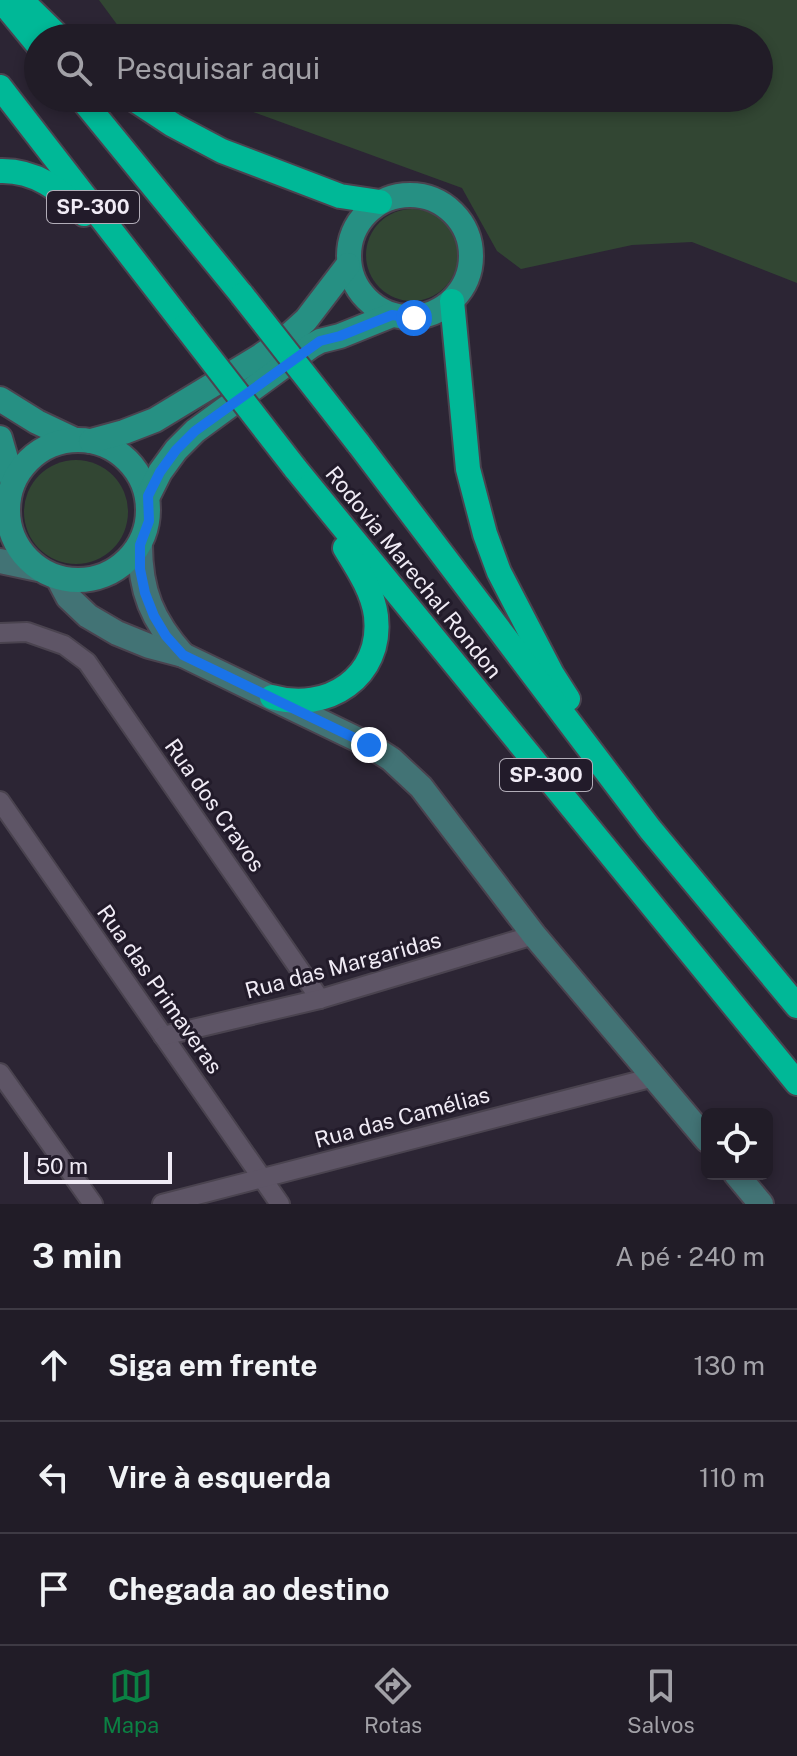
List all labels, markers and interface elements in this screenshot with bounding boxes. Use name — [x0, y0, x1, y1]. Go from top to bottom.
search box — [24, 24, 773, 112]
icon: search — [52, 46, 96, 90]
text: Pesquisar aqui — [116, 50, 320, 86]
road number: SP-300 — [47, 191, 139, 223]
route start — [396, 300, 432, 336]
street label: Rodovia Marechal Rondon — [320, 461, 508, 683]
route end — [351, 727, 387, 763]
street label: Rua dos Cravos — [160, 734, 270, 876]
road number: SP-300 — [500, 759, 592, 791]
street label: Rua das Primaveras — [92, 900, 228, 1078]
street label: Rua das Margaridas — [242, 926, 444, 1004]
street label: Rua das Camélias — [312, 1081, 492, 1153]
map controls — [701, 1108, 773, 1180]
button: locate — [701, 1108, 773, 1180]
scale bar — [24, 1148, 172, 1184]
text: 50 m — [36, 1153, 88, 1179]
text: 3 min — [32, 1236, 122, 1276]
text: A pé · 240 m — [615, 1241, 765, 1272]
icon: ahead — [32, 1343, 76, 1387]
text: Siga em frente — [108, 1347, 318, 1383]
text: 130 m — [693, 1350, 765, 1381]
icon: left — [32, 1455, 76, 1499]
text: Vire à esquerda — [108, 1459, 331, 1495]
text: 110 m — [699, 1462, 765, 1493]
icon: arrive — [32, 1567, 76, 1611]
text: Chegada ao destino — [108, 1571, 389, 1607]
tab: Mapa — [102, 1664, 159, 1738]
tab: Rotas — [364, 1664, 422, 1738]
tab: Salvos — [627, 1664, 695, 1738]

